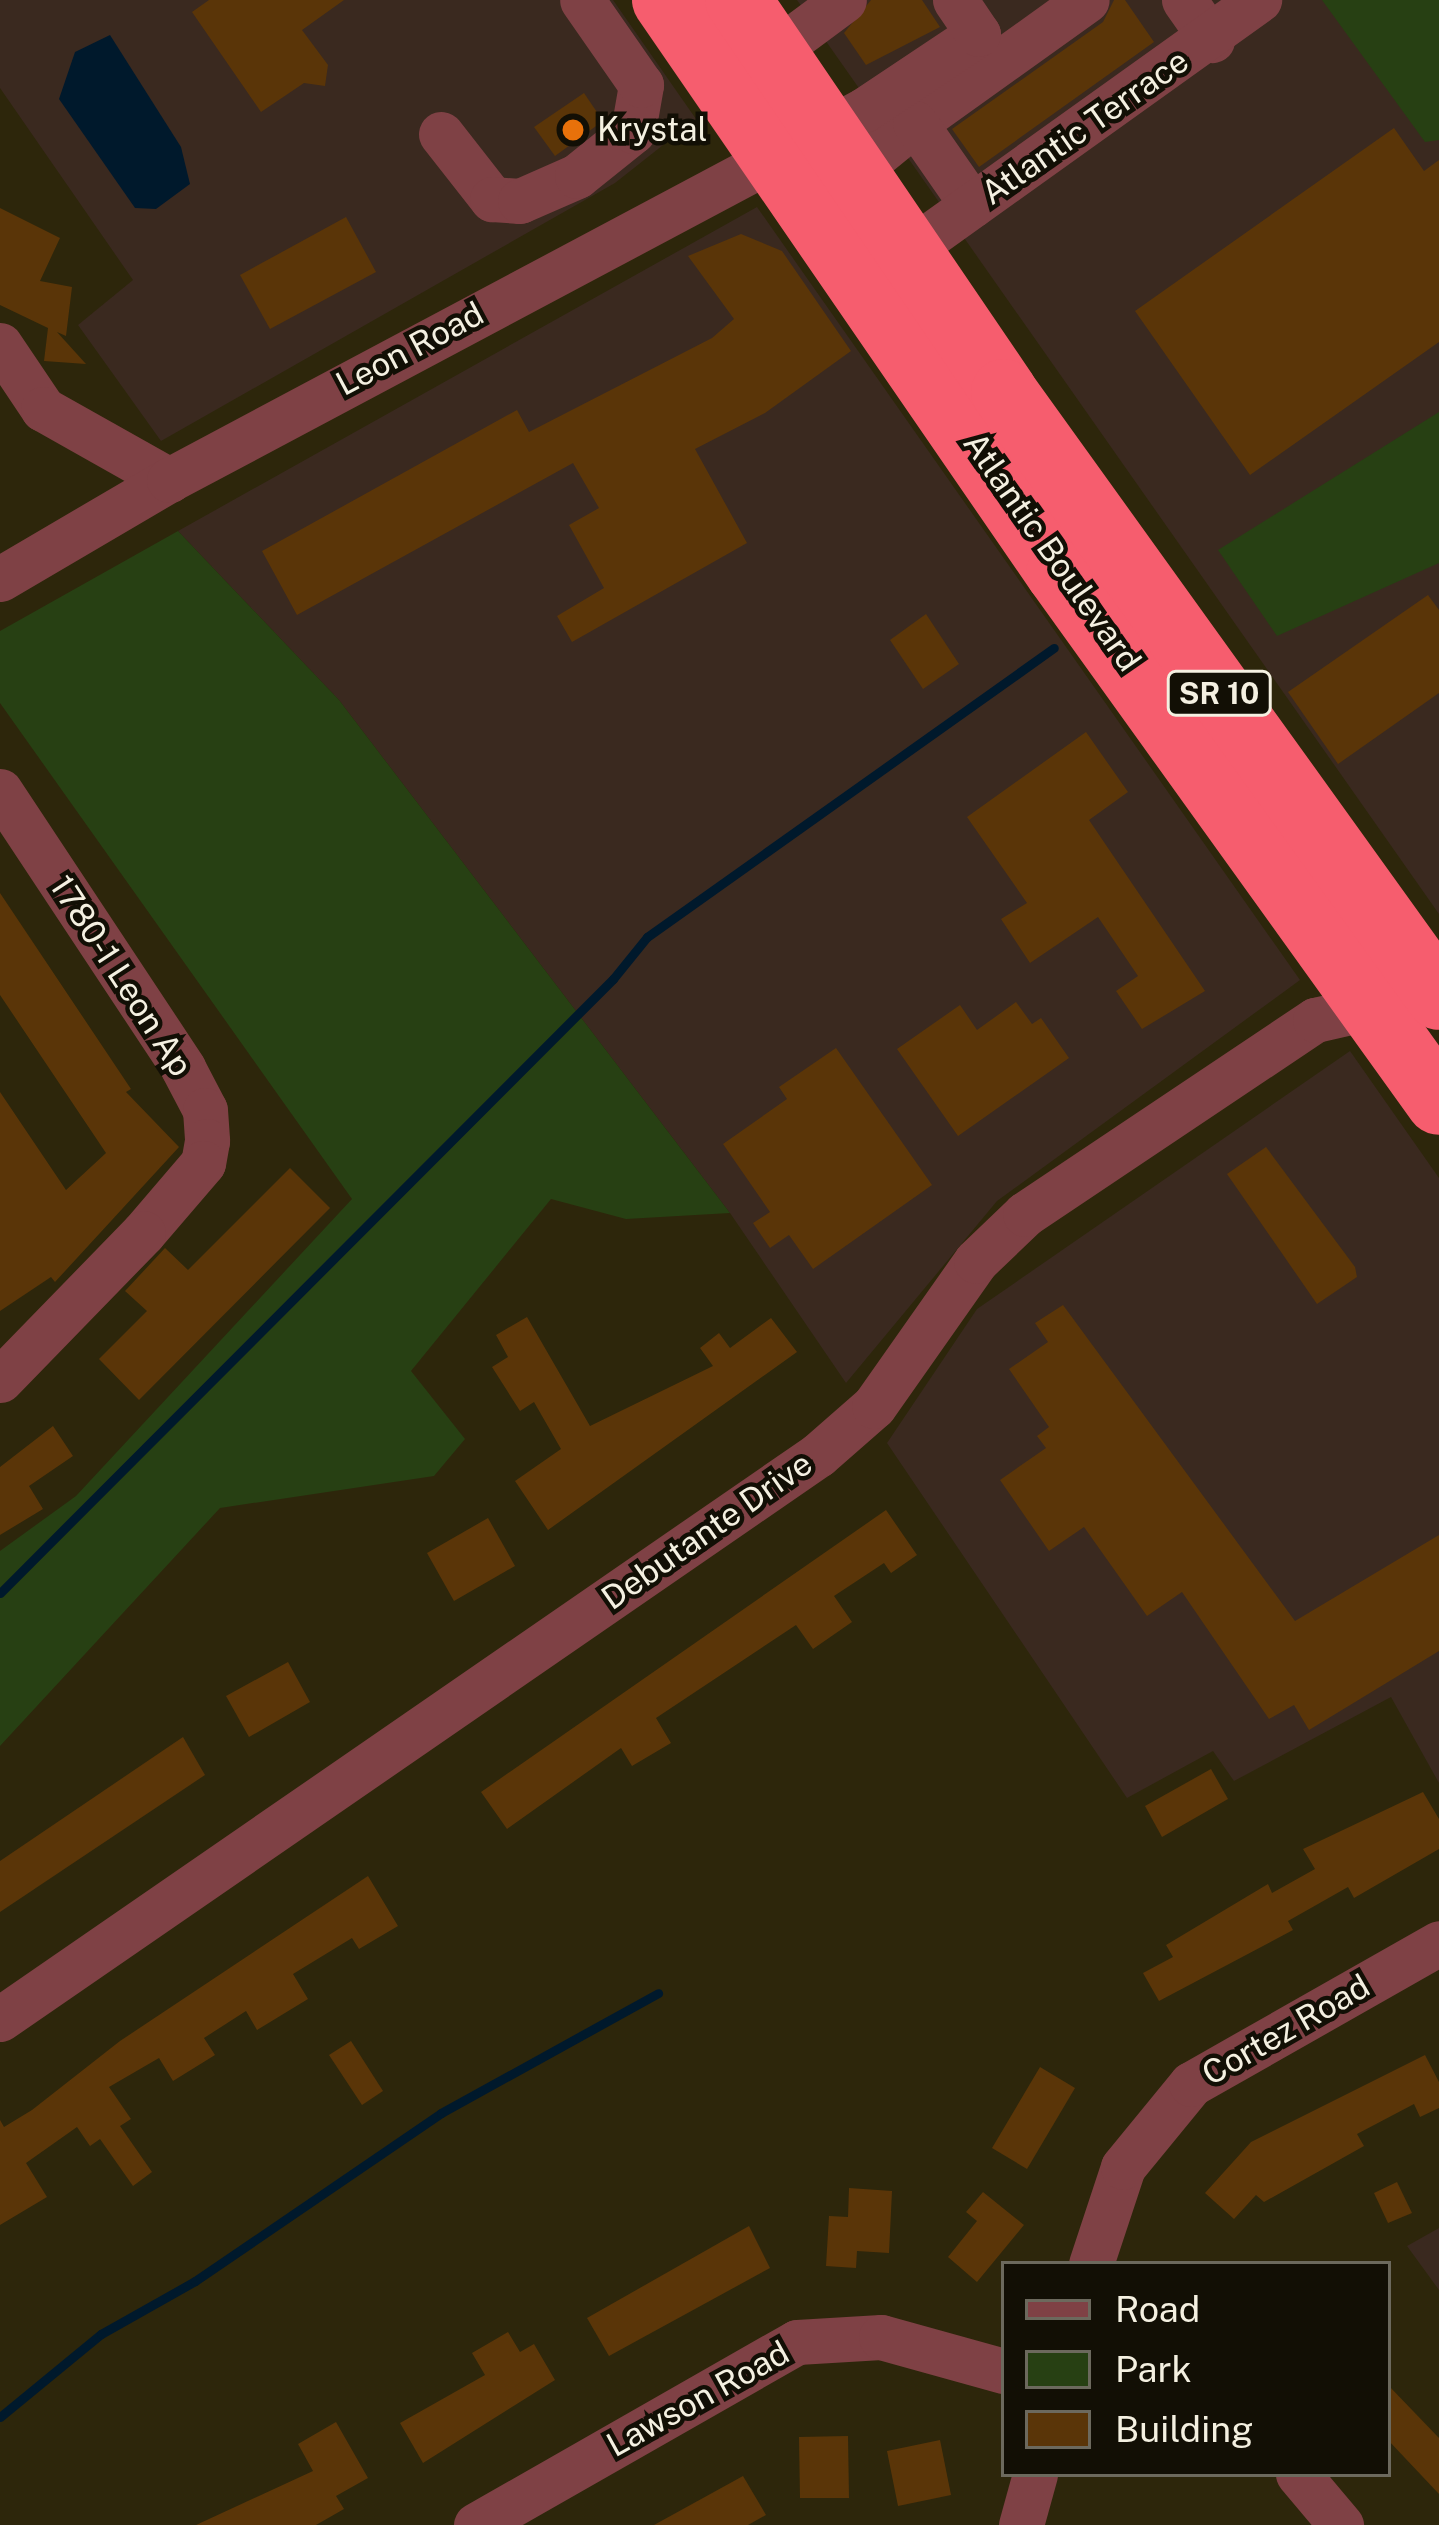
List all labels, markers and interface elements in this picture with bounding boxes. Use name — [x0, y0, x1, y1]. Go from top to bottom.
street label: Atlantic Terrace — [974, 41, 1196, 213]
place label: Krystal — [597, 110, 707, 150]
marker: Krystal — [560, 117, 586, 143]
street label: Leon Road — [330, 294, 490, 404]
street label: Atlantic Boulevard — [955, 425, 1149, 679]
road number: SR 10 — [1165, 669, 1273, 717]
street label: 1780-1 Leon Ap — [41, 868, 201, 1084]
street label: Debutante Drive — [594, 1444, 820, 1618]
street label: Cortez Road — [1195, 1966, 1377, 2094]
legend — [1001, 2261, 1391, 2477]
text: Road — [1115, 2288, 1200, 2330]
street label: Lawson Road — [600, 2333, 796, 2465]
text: Park — [1115, 2348, 1192, 2390]
text: Building — [1115, 2408, 1253, 2450]

